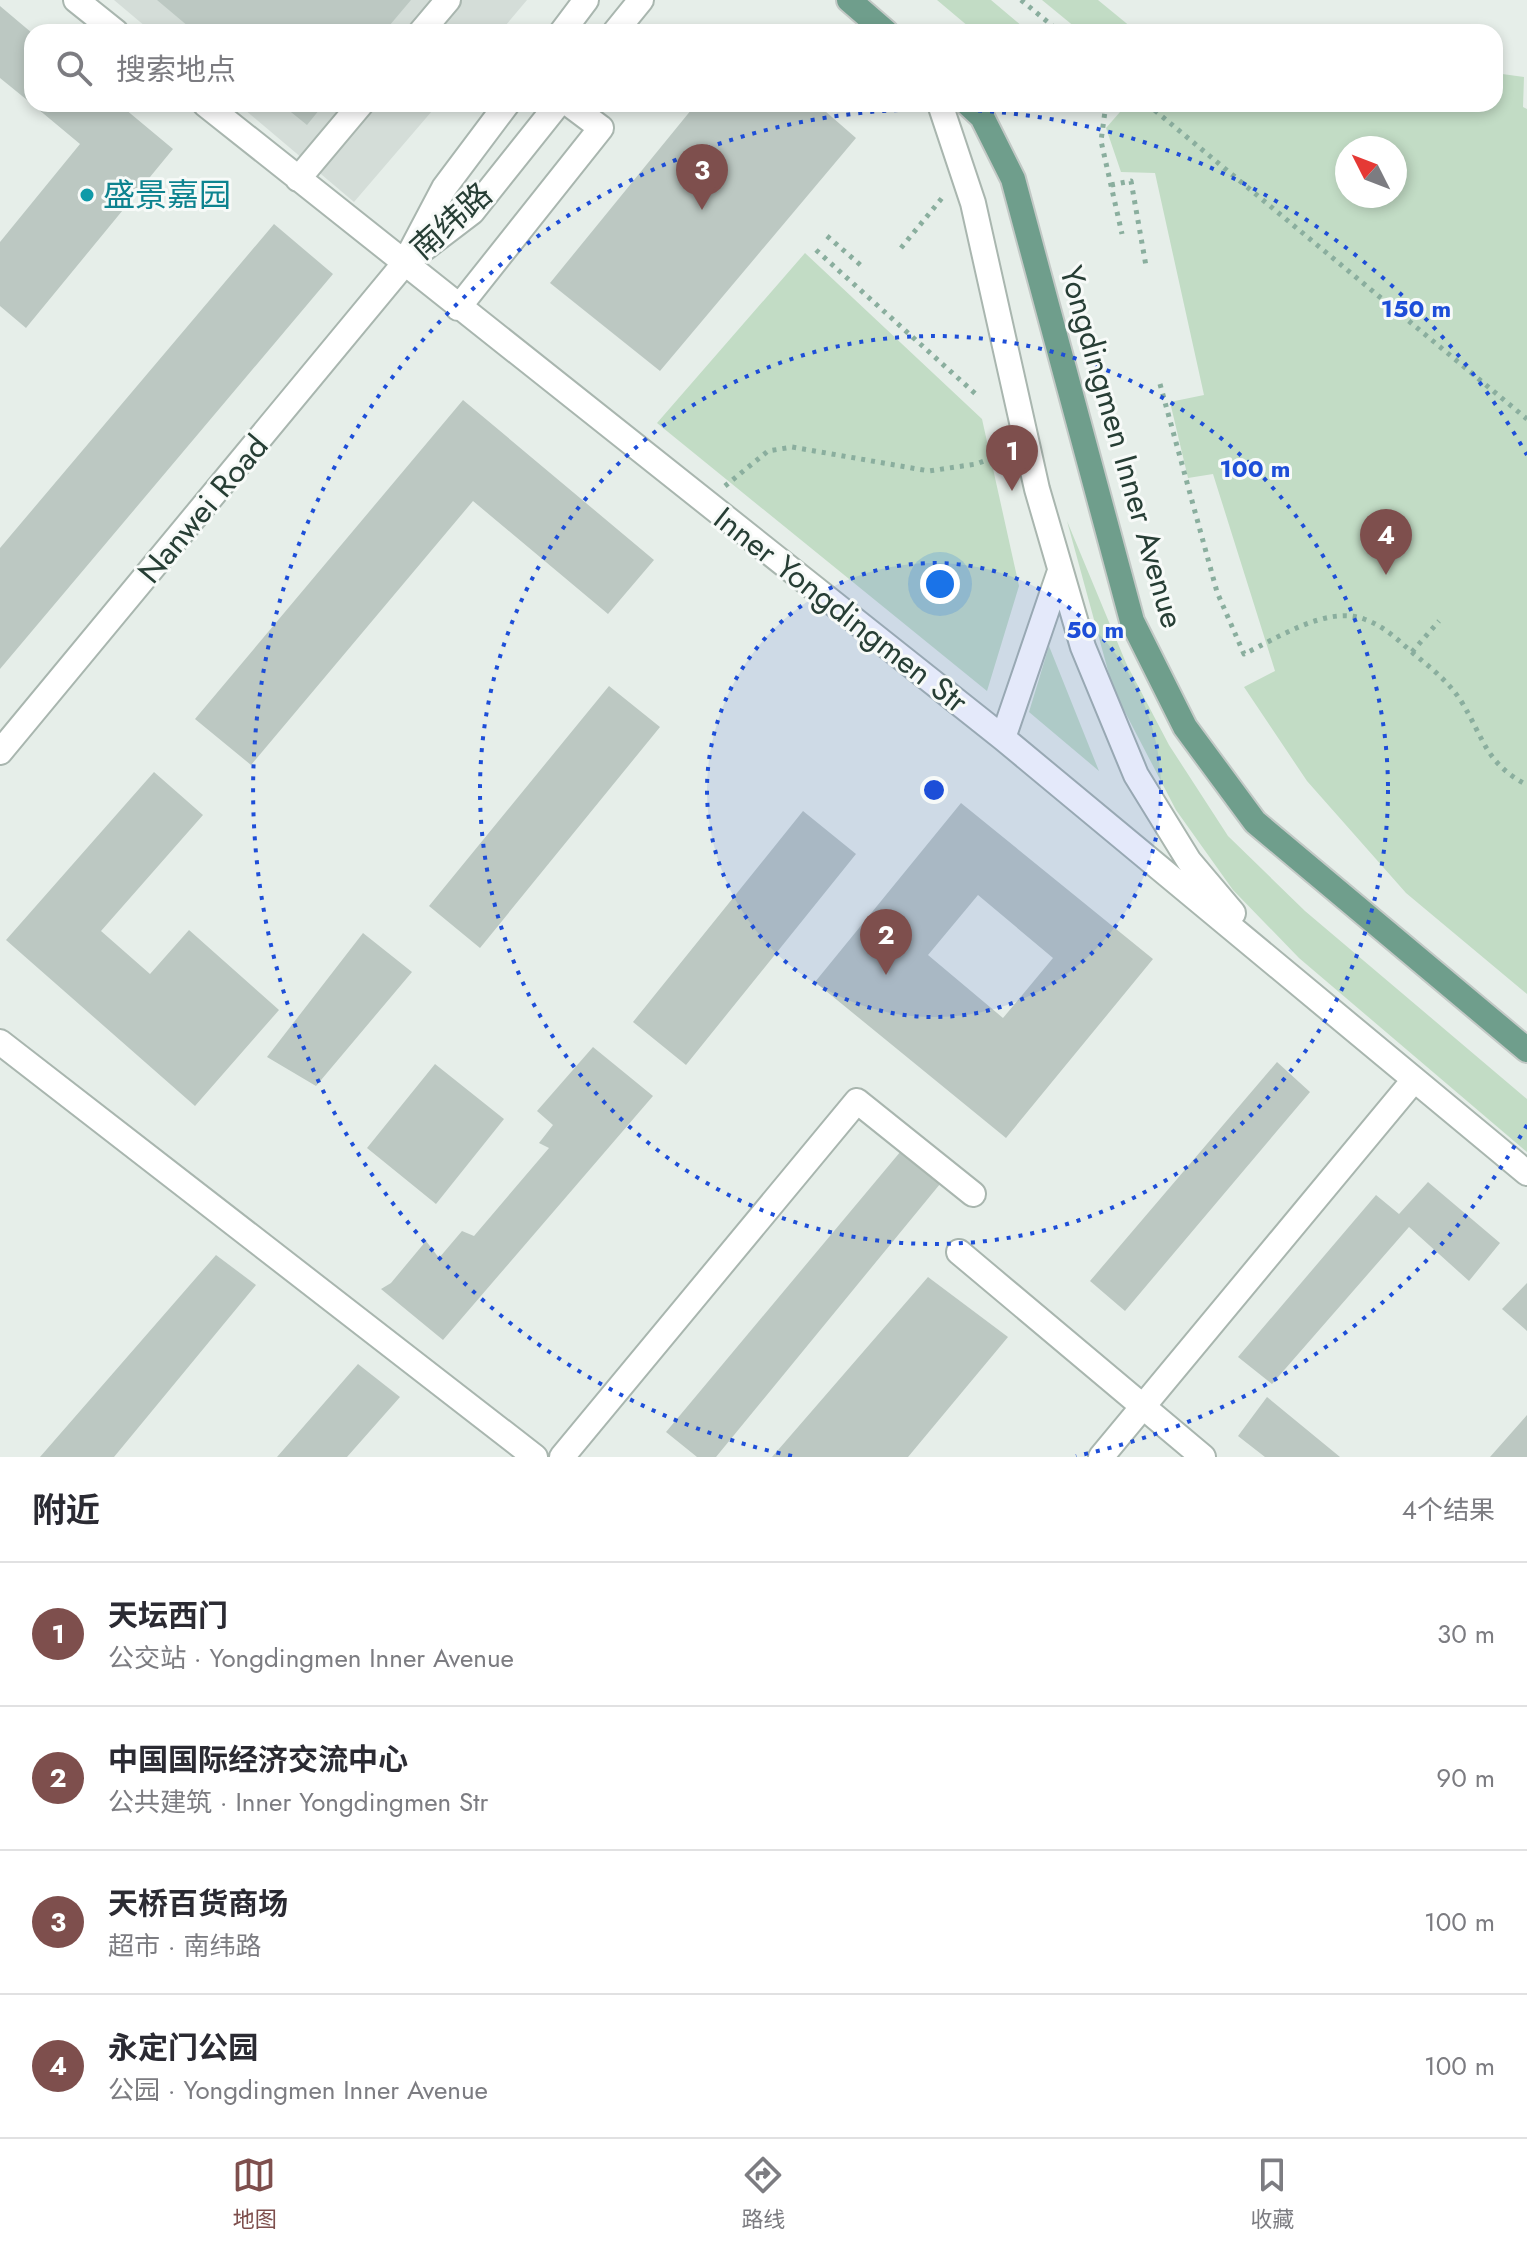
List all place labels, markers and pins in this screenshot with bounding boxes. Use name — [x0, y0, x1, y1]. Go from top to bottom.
pin: 3 — [676, 144, 728, 210]
place label: 盛景嘉园 — [103, 172, 231, 218]
marker: 盛景嘉园 — [78, 186, 96, 204]
pin: 1 — [986, 425, 1038, 491]
pin: 4 — [1360, 509, 1412, 575]
centre of rings — [920, 776, 948, 804]
pin: 2 — [860, 909, 912, 975]

